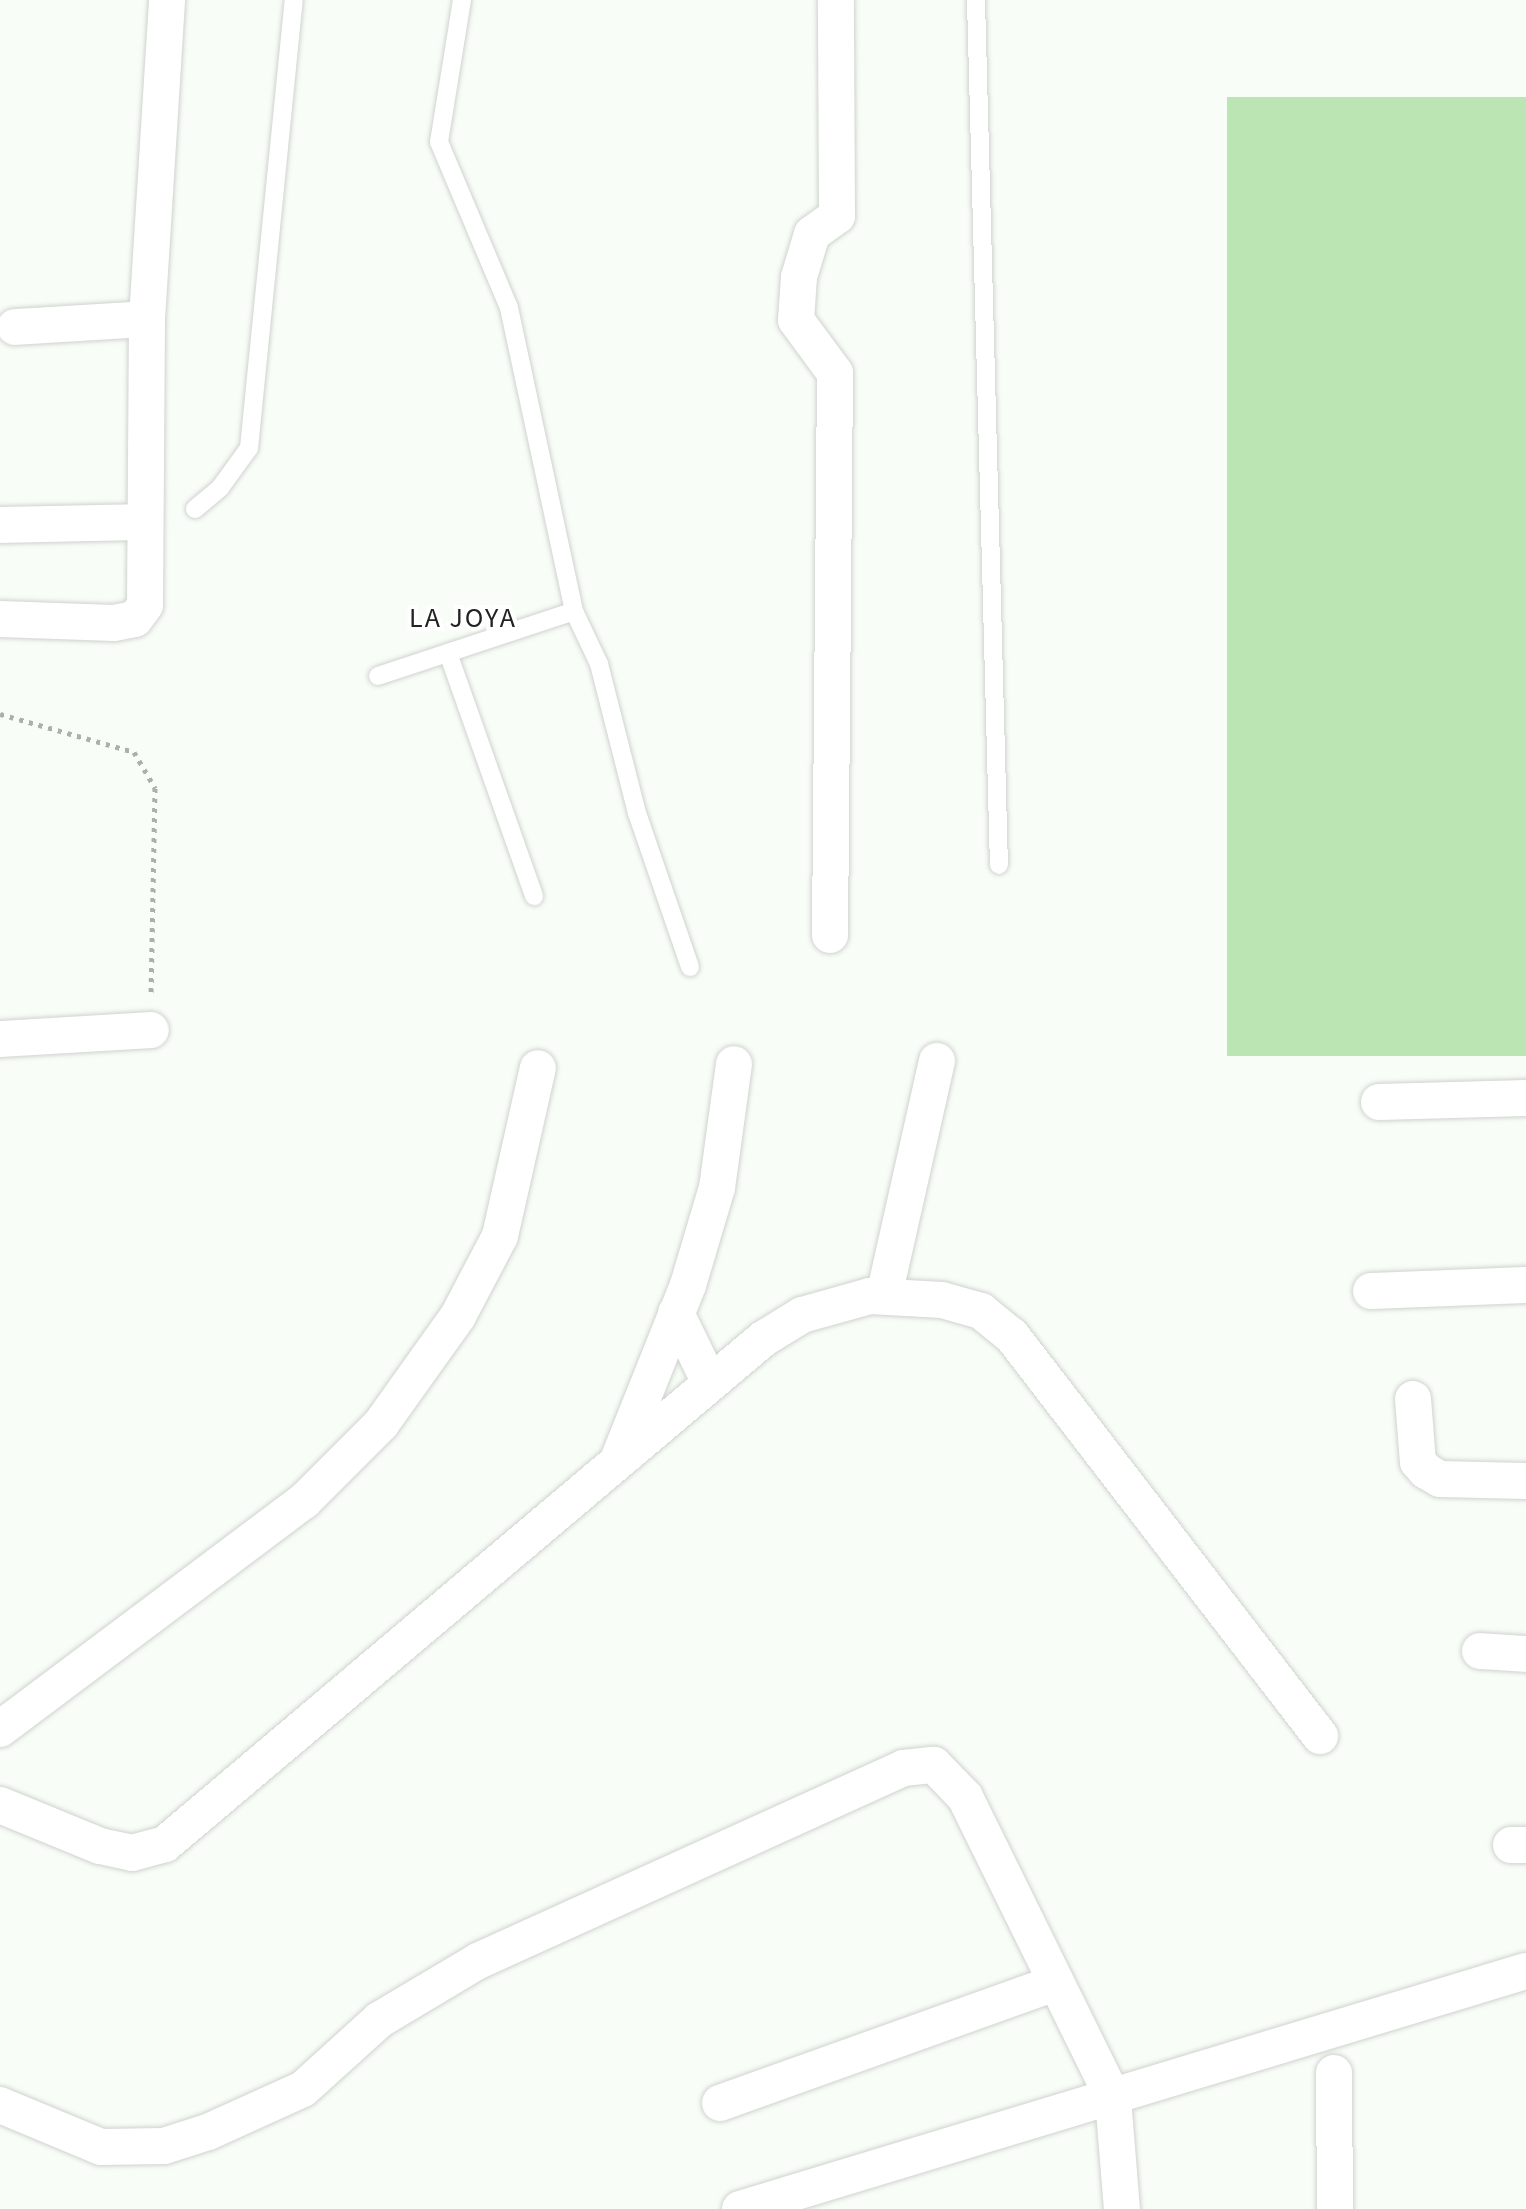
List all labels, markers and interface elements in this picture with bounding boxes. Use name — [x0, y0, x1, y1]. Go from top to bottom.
district label: LA JOYA — [409, 601, 517, 635]

